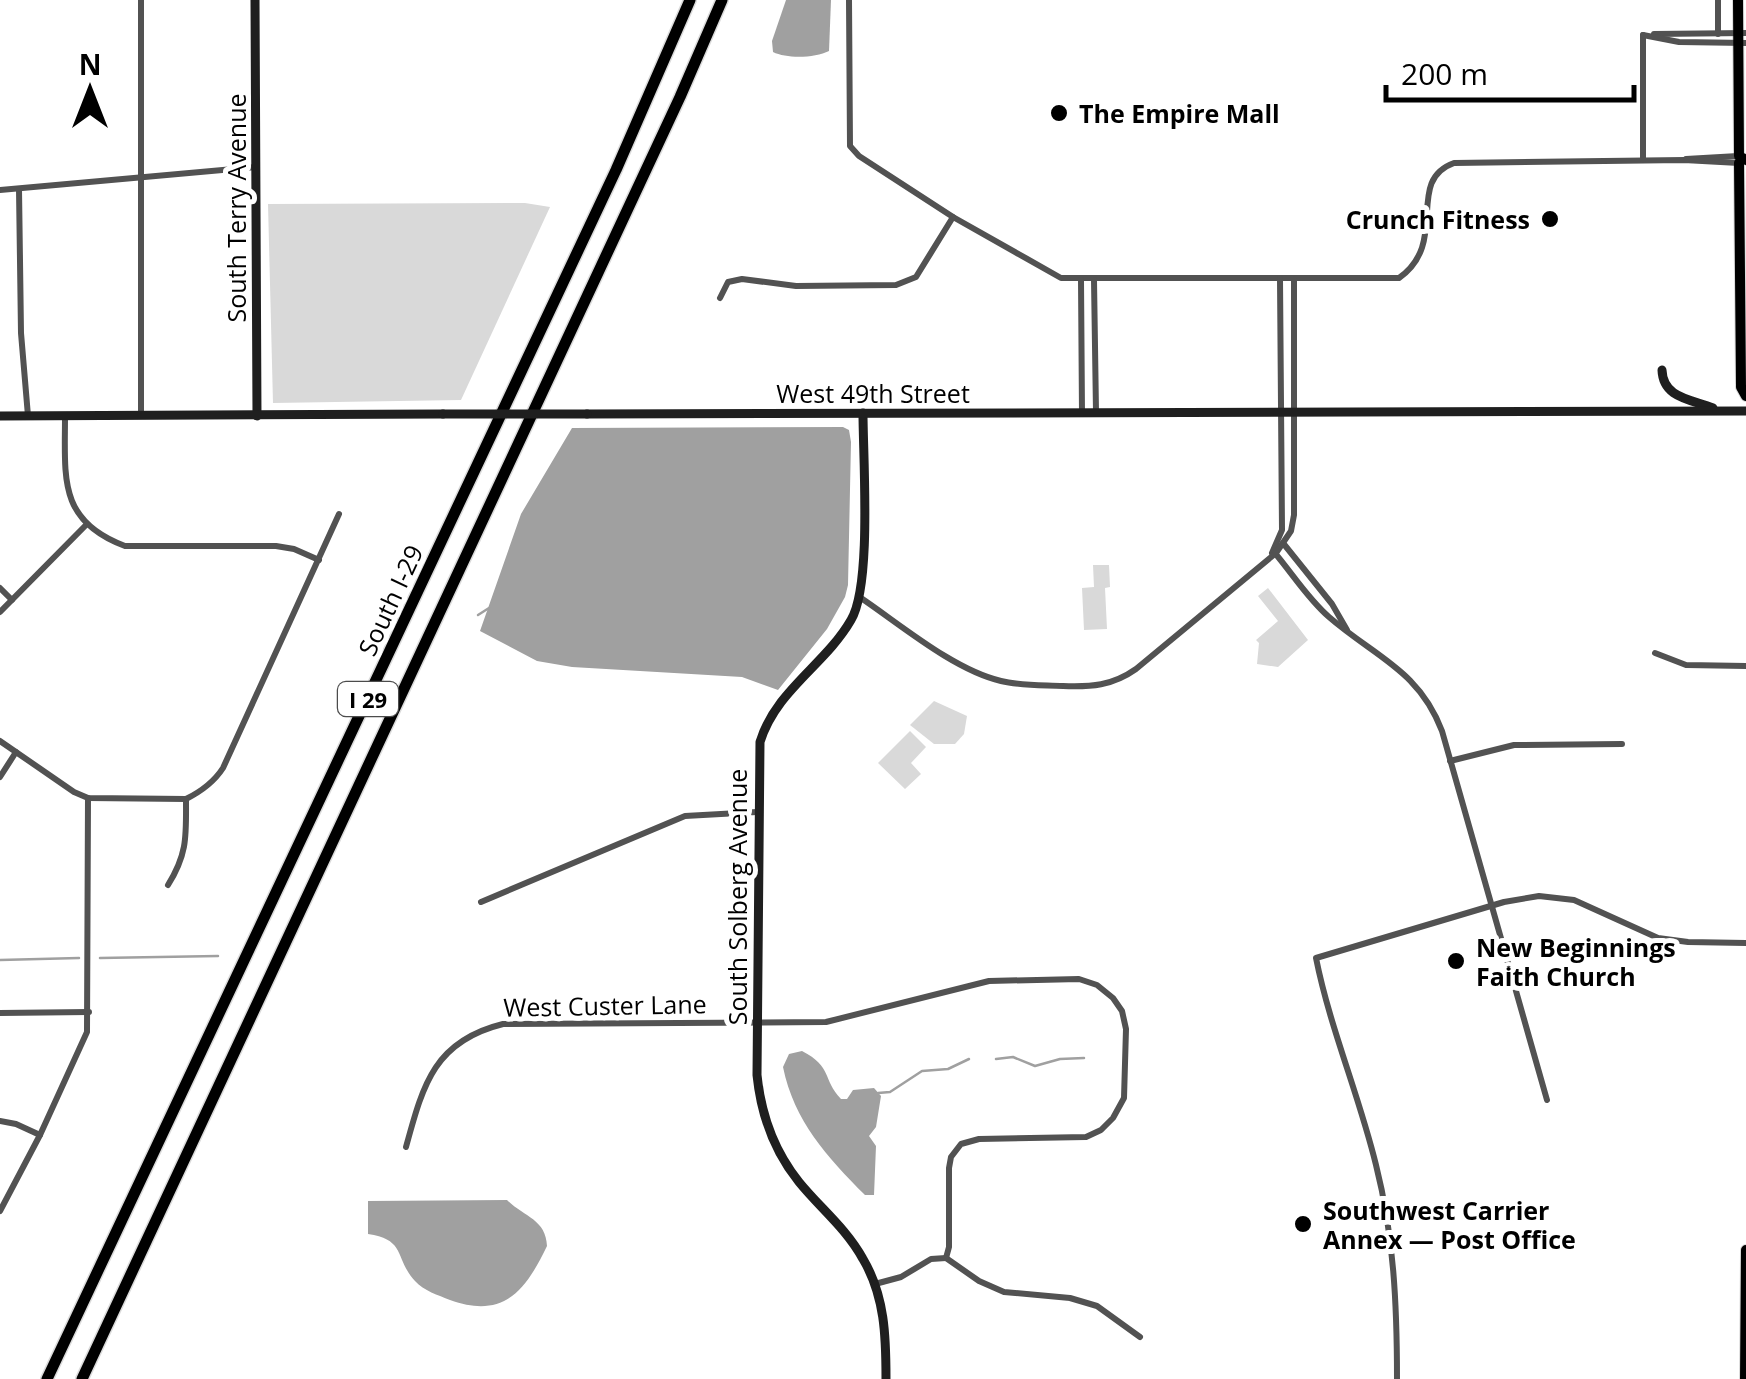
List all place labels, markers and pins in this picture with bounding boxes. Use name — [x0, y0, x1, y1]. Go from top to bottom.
place label: The Empire Mall — [1079, 96, 1280, 130]
marker: The Empire Mall — [1048, 102, 1070, 124]
place label: Crunch Fitness — [1346, 202, 1530, 236]
marker: Crunch Fitness — [1539, 208, 1561, 230]
place label: New Beginnings Faith Church — [1476, 930, 1676, 993]
marker: New Beginnings Faith Church — [1445, 950, 1467, 972]
place label: Southwest Carrier Annex — Post Office — [1323, 1193, 1576, 1256]
marker: Southwest Carrier Annex — Post Office — [1292, 1213, 1314, 1235]

